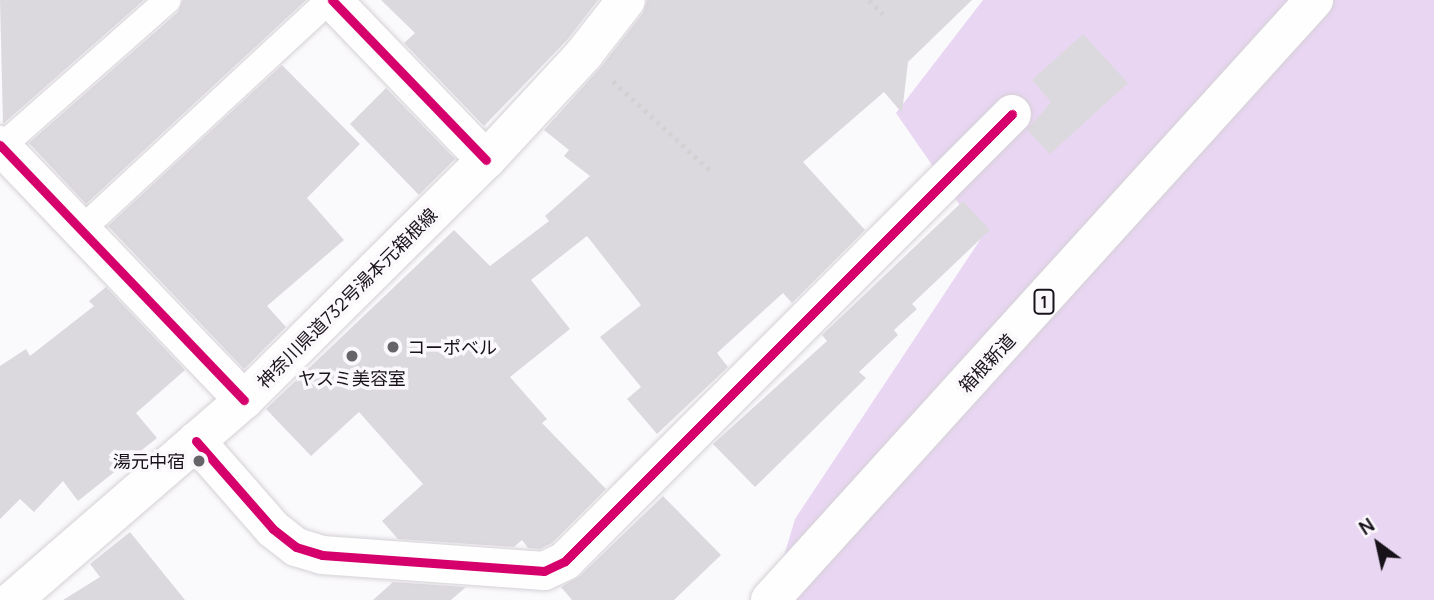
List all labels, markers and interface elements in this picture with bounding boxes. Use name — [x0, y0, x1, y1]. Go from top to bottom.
street label: 神奈川県道732号湯本元箱根線 — [253, 204, 441, 392]
road number: 1 — [1032, 290, 1056, 314]
street label: 箱根新道 — [955, 329, 1019, 397]
place label: コーポベル — [407, 336, 497, 358]
marker: コーポベル — [385, 339, 401, 355]
marker: ヤスミ美容室 — [344, 348, 360, 364]
place label: ヤスミ美容室 — [298, 367, 406, 389]
place label: 湯元中宿 — [113, 450, 185, 472]
marker: 湯元中宿 — [191, 453, 207, 469]
north arrow — [1343, 509, 1413, 579]
text: N — [1354, 512, 1379, 541]

